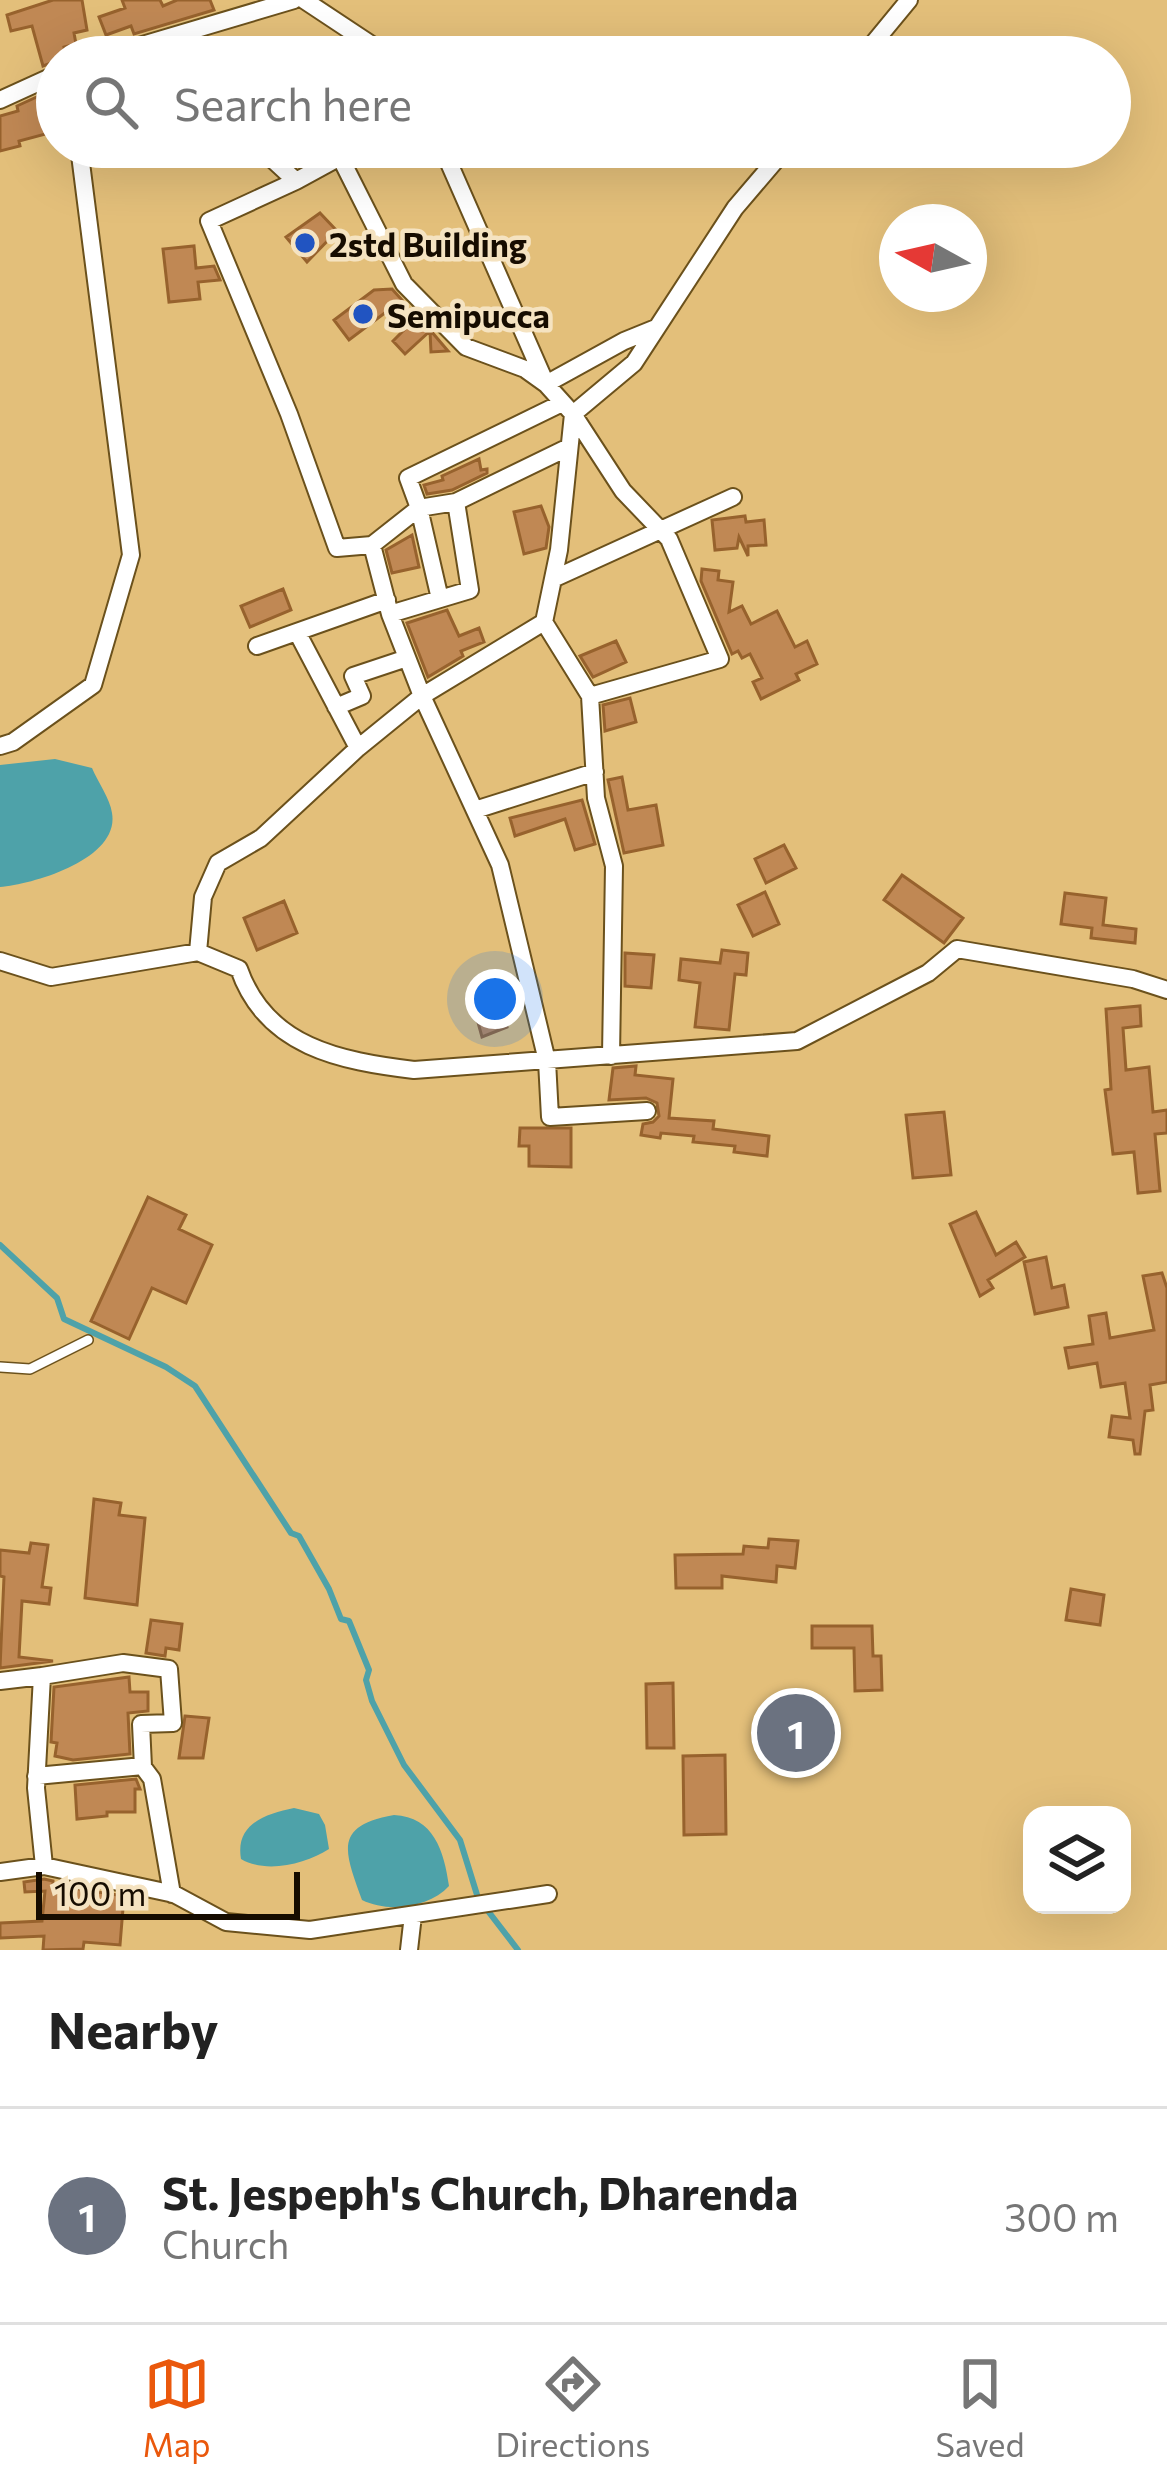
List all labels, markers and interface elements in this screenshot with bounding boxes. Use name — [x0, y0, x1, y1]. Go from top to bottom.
search box — [36, 36, 1131, 168]
icon: search — [78, 69, 144, 135]
text: Search here — [174, 75, 412, 130]
north arrow — [879, 204, 987, 312]
place label: 2std Building — [329, 223, 527, 264]
marker: 2std Building — [292, 230, 318, 256]
place label: Semipucca — [387, 294, 550, 335]
marker: Semipucca — [350, 301, 376, 327]
your location — [465, 969, 525, 1029]
pin: 1 — [757, 1688, 835, 1778]
map controls — [1023, 1806, 1131, 1914]
button: layers — [1023, 1806, 1131, 1914]
scale bar — [36, 1866, 300, 1919]
text: 100 m — [54, 1872, 146, 1913]
text: Nearby — [48, 1997, 218, 2060]
text: St. Jespeph's Church, Dharenda — [162, 2164, 798, 2219]
text: 1 — [78, 2192, 96, 2240]
text: 300 m — [1004, 2192, 1119, 2240]
text: Church — [162, 2219, 289, 2267]
tab: Map — [143, 2351, 211, 2464]
tab: Directions — [496, 2351, 650, 2464]
tab: Saved — [935, 2351, 1024, 2464]

